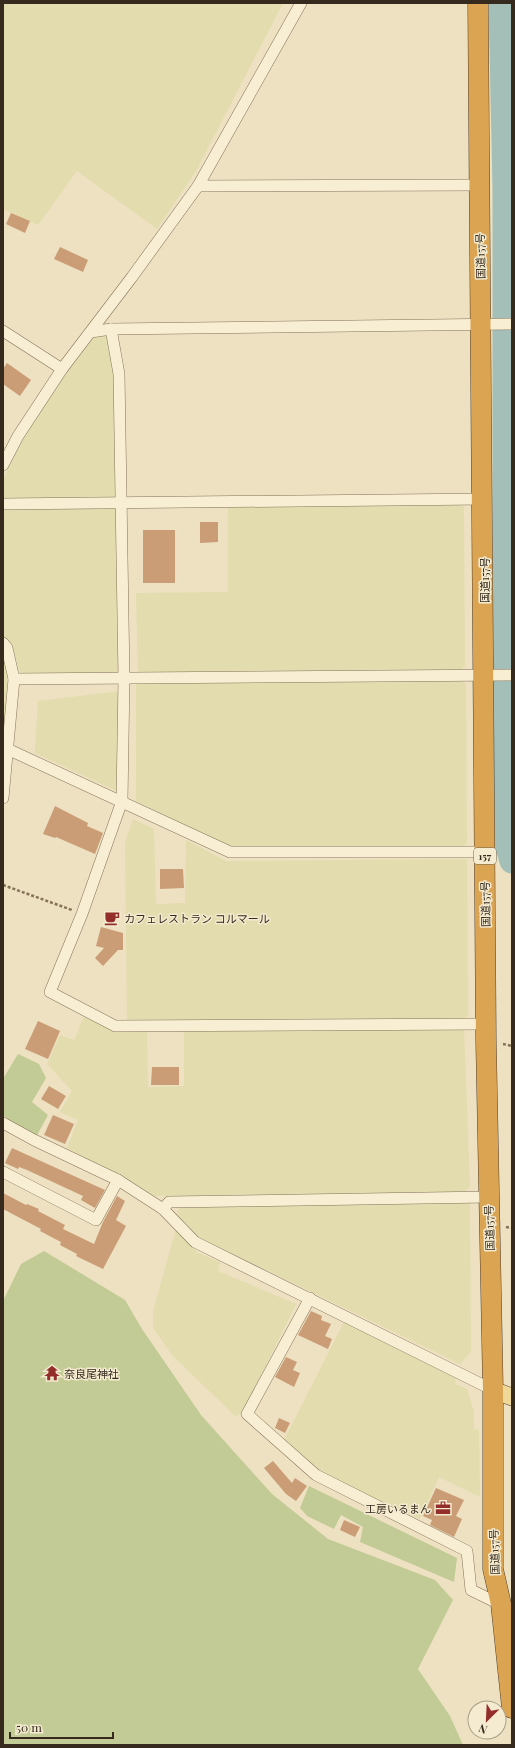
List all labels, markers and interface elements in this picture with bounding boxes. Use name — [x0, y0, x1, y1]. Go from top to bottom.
street label: 国道157号 — [472, 233, 488, 279]
street label: 国道157号 — [477, 557, 492, 603]
road number: 157 — [474, 848, 496, 864]
street label: 国道157号 — [477, 881, 493, 927]
cafe icon: カフェレストラン コルマール — [103, 909, 121, 927]
place label: カフェレストラン コルマール — [124, 911, 270, 926]
street label: 国道157号 — [481, 1205, 497, 1251]
temple icon: 奈良尾神社 — [43, 1364, 61, 1382]
place label: 奈良尾神社 — [64, 1366, 119, 1381]
office icon: 工房いるまん — [434, 1499, 452, 1517]
place label: 工房いるまん — [365, 1501, 431, 1516]
street label: 国道157号 — [486, 1529, 502, 1575]
north arrow — [467, 1700, 507, 1740]
scale bar — [10, 1714, 113, 1740]
text: 50 m — [16, 1719, 42, 1735]
text: N — [476, 1721, 489, 1738]

